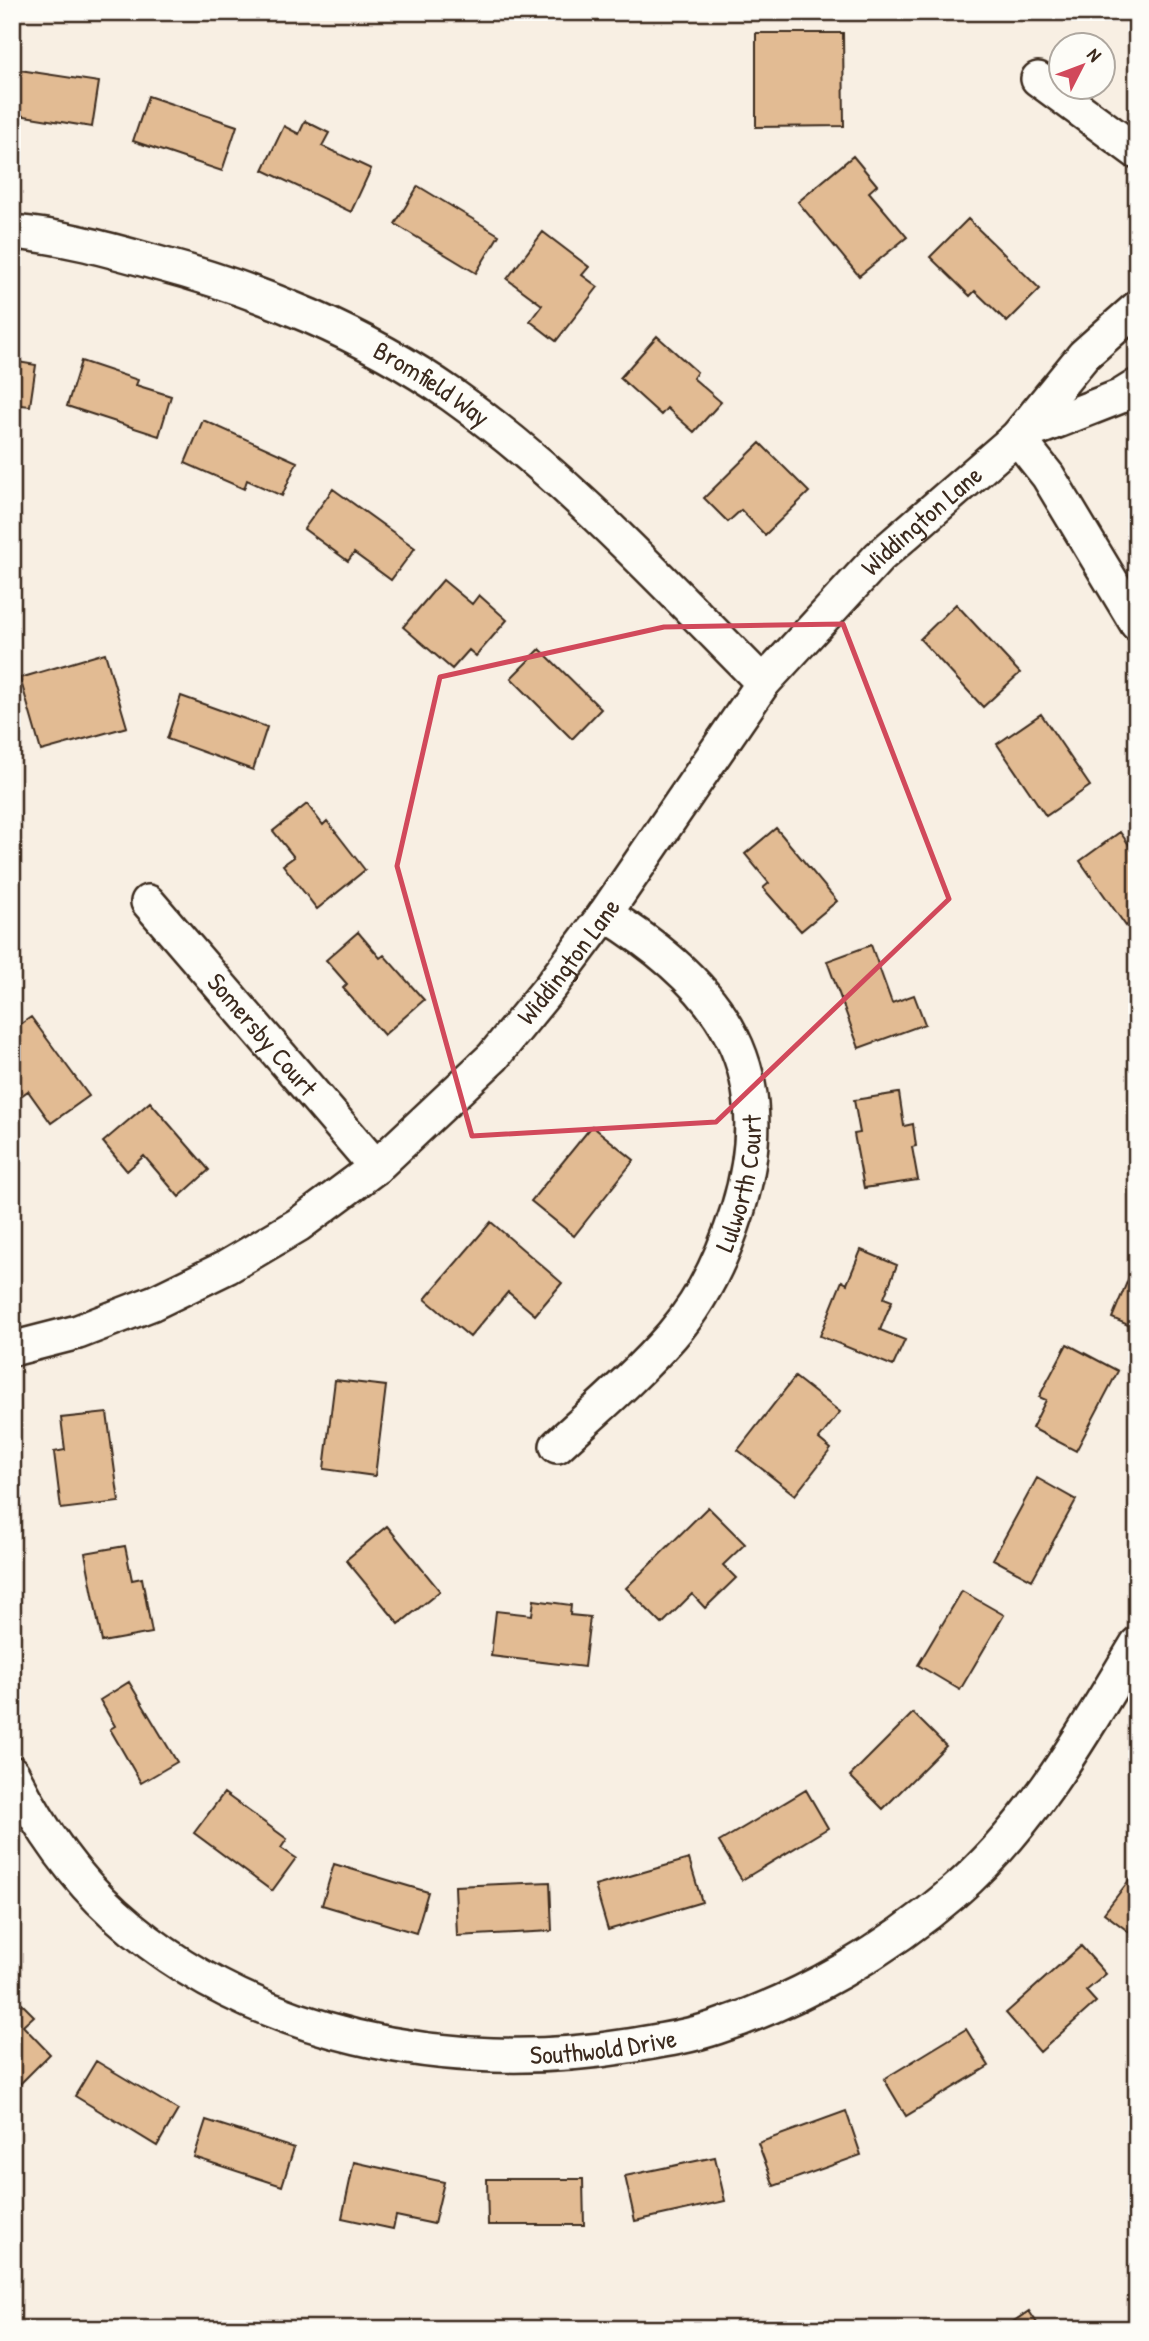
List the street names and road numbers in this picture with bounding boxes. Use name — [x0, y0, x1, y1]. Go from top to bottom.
street label: Bromfield Way — [368, 332, 497, 434]
street label: Widdington Lane — [853, 457, 989, 583]
street label: Widdington Lane — [509, 891, 628, 1032]
street label: Somersby Court — [200, 965, 326, 1104]
street label: Lulworth Court — [706, 1113, 769, 1257]
street label: Southwold Drive — [530, 2020, 679, 2072]

